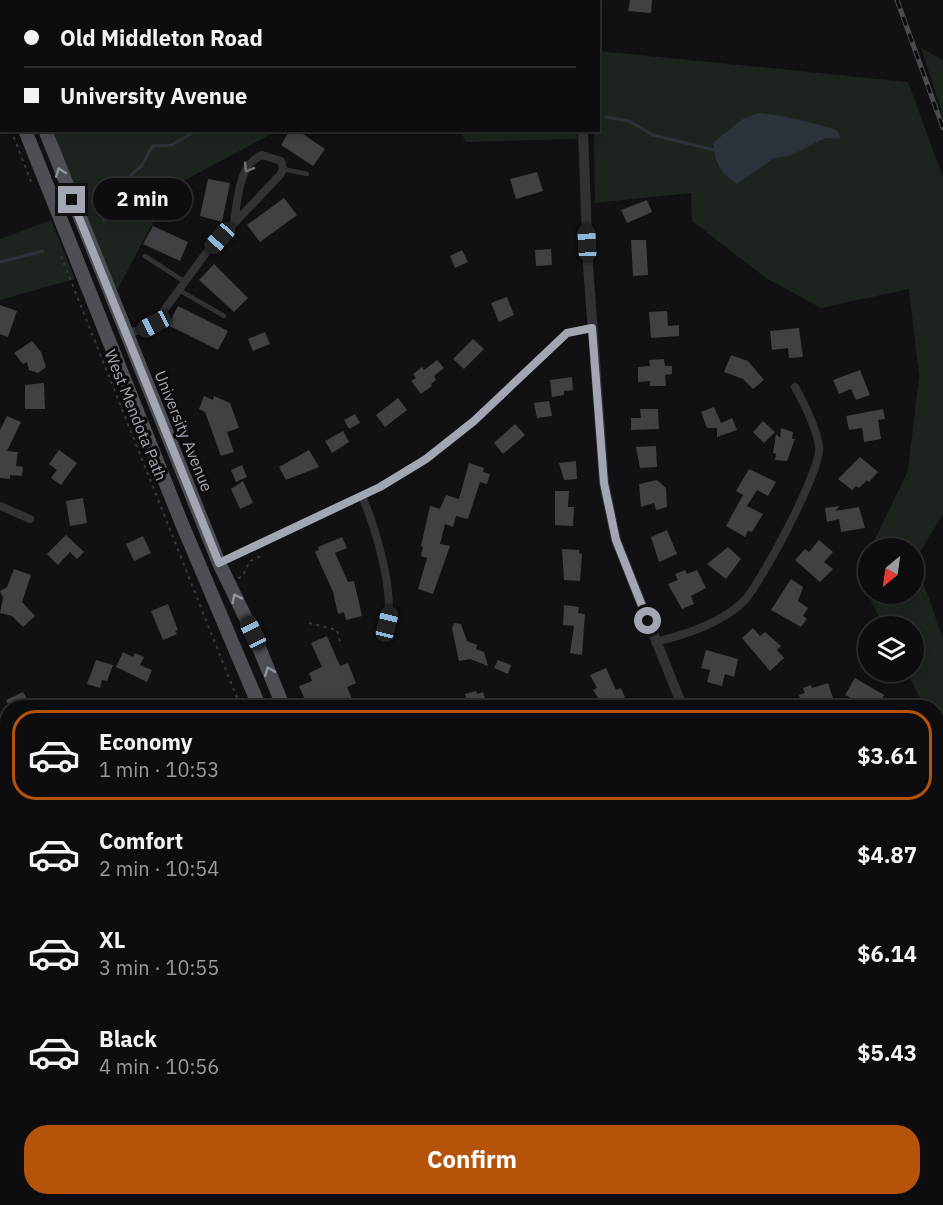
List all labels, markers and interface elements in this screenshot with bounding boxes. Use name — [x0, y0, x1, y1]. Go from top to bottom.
text: Old Middleton Road — [60, 23, 263, 52]
text: University Avenue — [60, 81, 247, 110]
one-way arrow — [244, 162, 255, 173]
one-way arrow — [55, 167, 68, 177]
callout: 2 min — [93, 179, 192, 221]
text: 2 min — [116, 185, 169, 212]
route end — [58, 186, 85, 213]
car — [201, 219, 239, 257]
car — [577, 225, 597, 261]
car — [134, 308, 174, 340]
street label: West Mendota Path — [101, 346, 171, 484]
street label: University Avenue — [151, 367, 217, 495]
north arrow — [858, 538, 924, 604]
map controls — [858, 538, 924, 682]
one-way arrow — [232, 594, 244, 605]
car — [374, 604, 400, 644]
route start — [634, 607, 661, 634]
car — [237, 613, 269, 653]
button: layers — [858, 616, 924, 682]
one-way arrow — [264, 666, 276, 677]
text: Economy — [99, 727, 193, 756]
icon: car — [27, 728, 81, 782]
text: $3.61 — [857, 741, 917, 770]
text: 1 min · 10:53 — [99, 756, 219, 783]
text: Comfort — [99, 826, 183, 855]
icon: car — [27, 827, 81, 881]
text: $4.87 — [857, 840, 917, 869]
text: 2 min · 10:54 — [99, 855, 219, 882]
text: XL — [99, 925, 125, 954]
icon: car — [27, 926, 81, 980]
text: $6.14 — [857, 939, 917, 968]
text: 3 min · 10:55 — [99, 954, 219, 981]
text: Black — [99, 1024, 157, 1053]
icon: car — [27, 1025, 81, 1079]
text: $5.43 — [857, 1038, 917, 1067]
text: 4 min · 10:56 — [99, 1053, 219, 1080]
button: Confirm — [24, 1125, 920, 1194]

